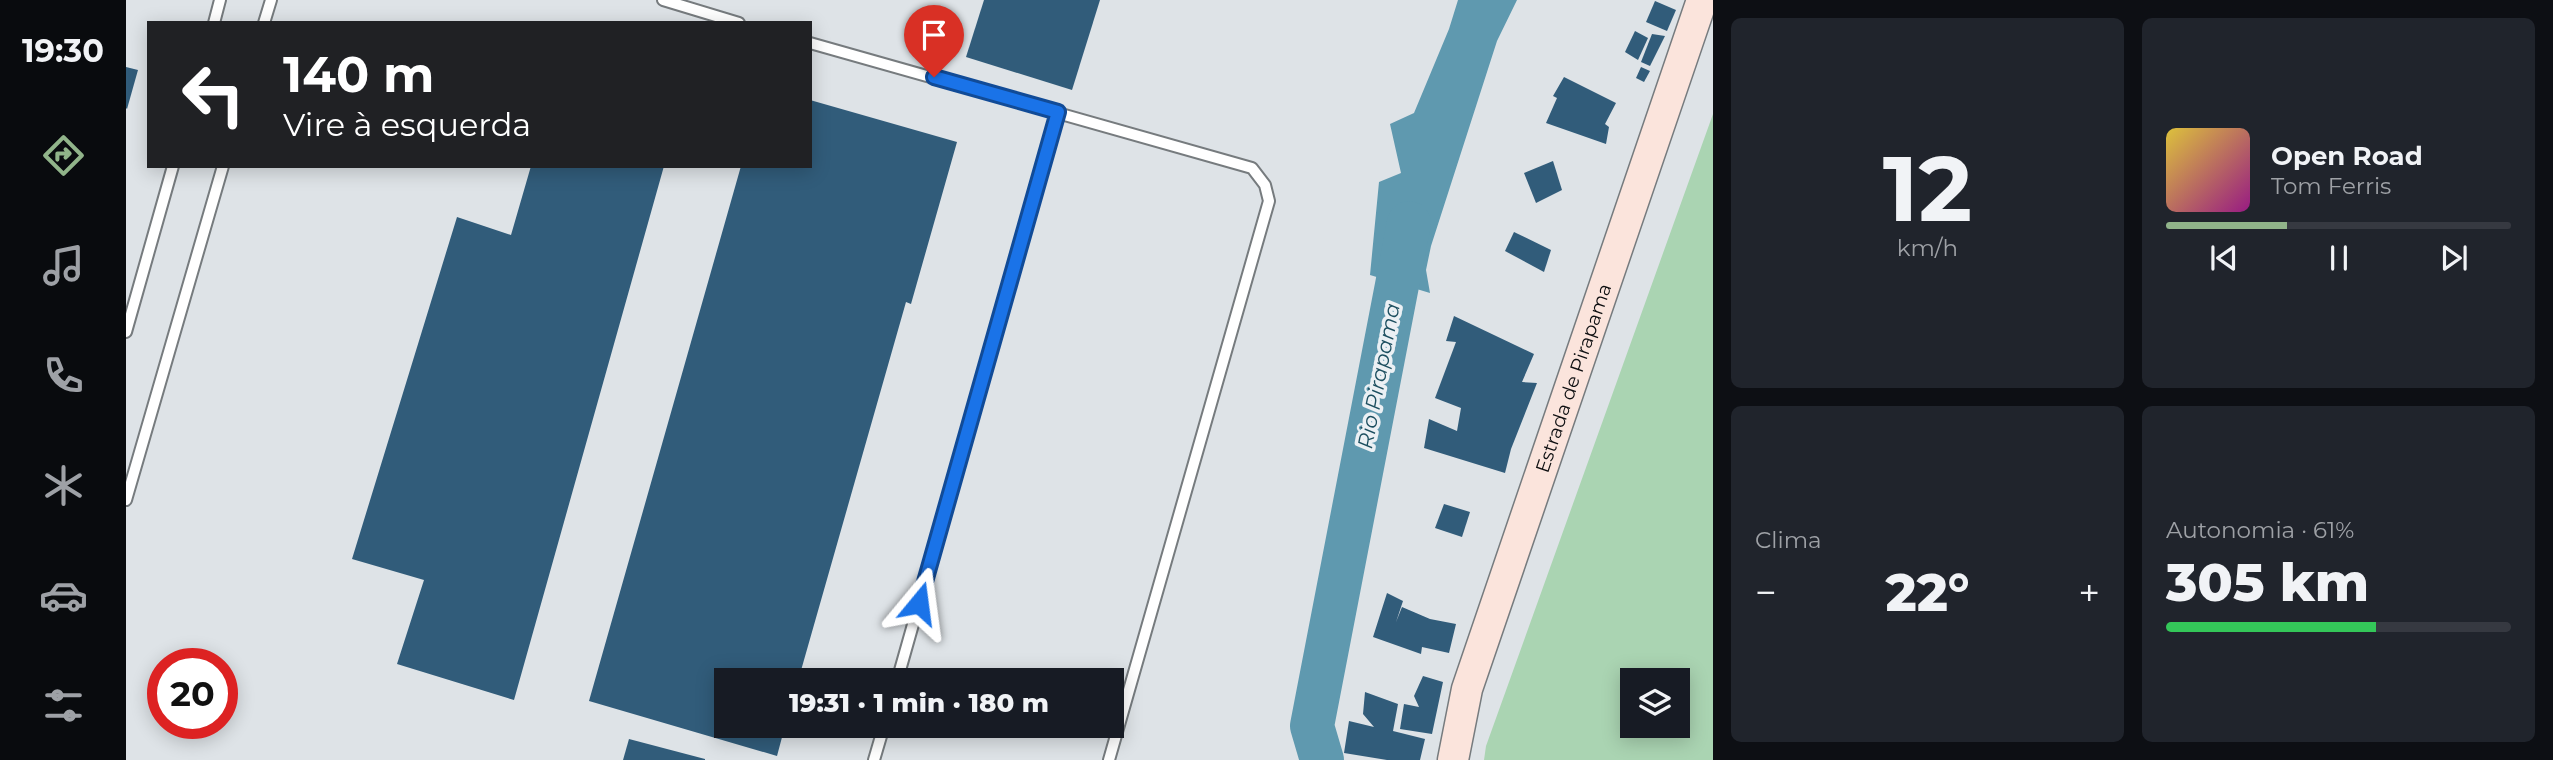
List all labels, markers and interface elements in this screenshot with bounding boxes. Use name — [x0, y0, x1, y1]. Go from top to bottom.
pin — [904, 5, 964, 77]
icon: arrive — [915, 16, 953, 54]
text: 19:30 — [22, 31, 104, 70]
text: 140 m — [283, 45, 435, 104]
icon: left — [168, 49, 259, 140]
text: Vire à esquerda — [283, 105, 531, 144]
icon: directions — [39, 131, 88, 180]
text: 12 — [1883, 133, 1972, 244]
text: Open Road — [2271, 140, 2423, 172]
text: Tom Ferris — [2271, 172, 2391, 200]
text: km/h — [1897, 234, 1958, 262]
icon: previous — [2205, 239, 2243, 277]
icon: pause — [2320, 239, 2358, 277]
icon: next — [2435, 239, 2473, 277]
icon: music — [39, 241, 88, 290]
street label: Estrada de Pirapama — [1531, 281, 1616, 476]
water label: Rio Pirapama — [1352, 301, 1405, 451]
icon: phone — [39, 351, 88, 400]
icon: climate — [39, 461, 88, 510]
text: Autonomia · 61% — [2166, 516, 2354, 544]
text: Clima — [1755, 526, 1822, 554]
text: 305 km — [2166, 551, 2369, 614]
text: 22° — [1886, 561, 1969, 624]
position arrow — [882, 566, 956, 640]
text: − — [1755, 569, 1777, 616]
text: + — [2078, 569, 2100, 616]
icon: car — [39, 571, 88, 620]
speed limit sign: 20 — [147, 648, 238, 739]
map controls — [1620, 668, 1690, 738]
button: layers — [1620, 668, 1690, 738]
icon: filters — [39, 681, 88, 730]
text: 19:31 · 1 min · 180 m — [789, 687, 1049, 719]

